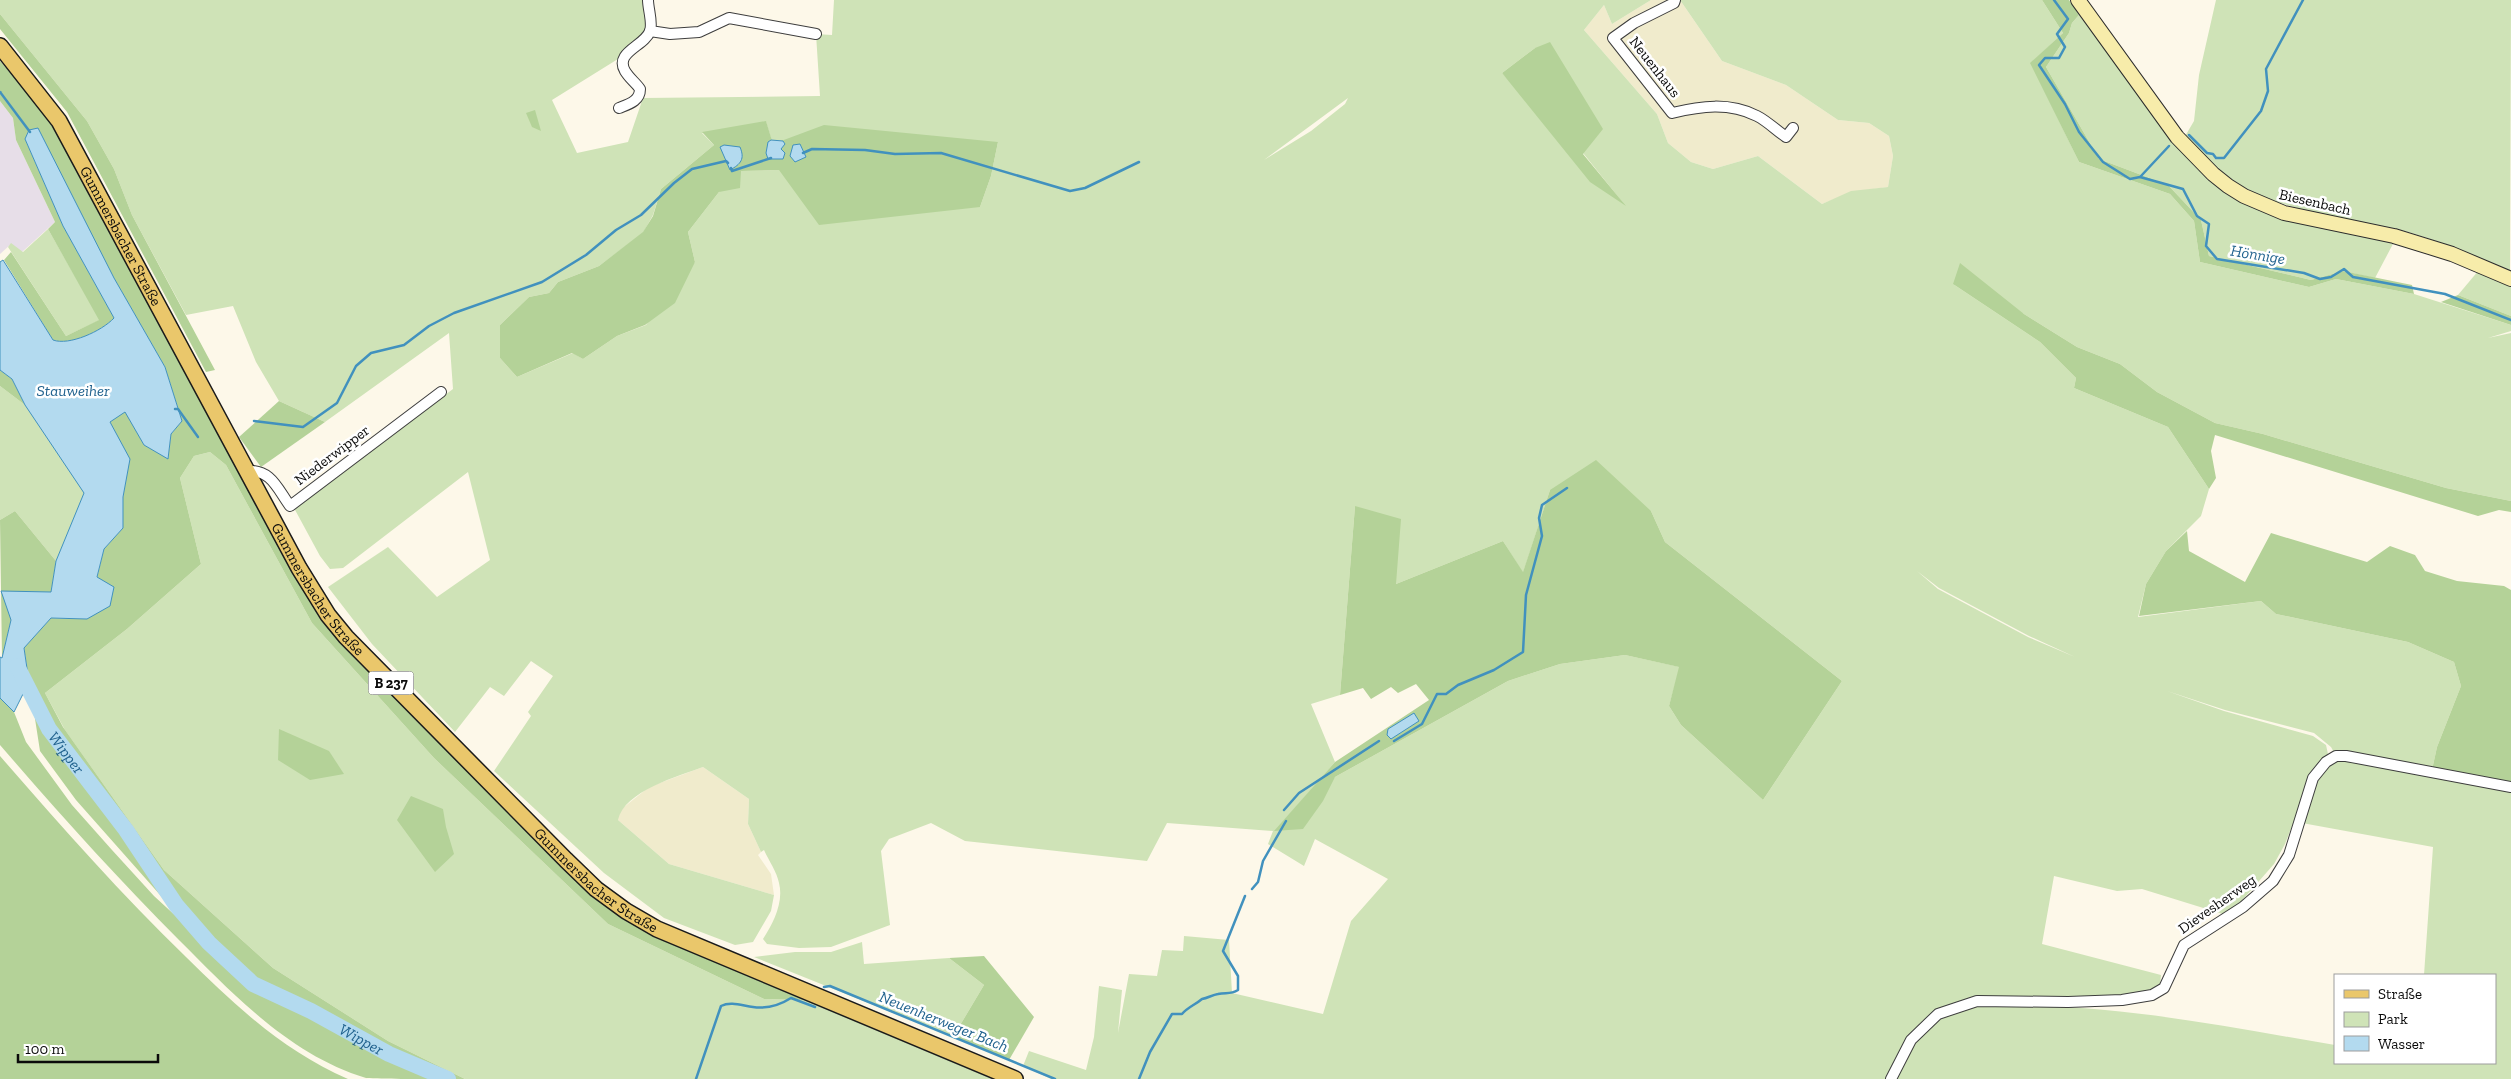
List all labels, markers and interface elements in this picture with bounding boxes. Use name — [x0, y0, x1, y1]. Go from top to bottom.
street label: Neuenhaus — [1626, 33, 1684, 101]
street label: Gummersbacher Straße — [76, 163, 166, 309]
street label: Biesenbach — [2277, 185, 2353, 219]
water label: Hönnige — [2229, 241, 2287, 268]
water label: Stauweiher — [36, 381, 110, 400]
street label: Niederwipper — [291, 421, 373, 489]
street label: Gummersbacher Straße — [268, 520, 368, 659]
road number: B 237 — [368, 671, 414, 694]
water label: Wipper — [44, 728, 89, 778]
street label: Gummersbacher Straße — [530, 824, 661, 936]
street label: Dievesherweg — [2175, 871, 2259, 937]
legend — [2334, 974, 2496, 1064]
text: Straße — [2378, 985, 2422, 1003]
water label: Neuenherweger Bach — [877, 987, 1011, 1056]
text: Park — [2378, 1010, 2408, 1028]
water label: Wipper — [336, 1020, 387, 1059]
scale bar — [18, 1032, 158, 1064]
text: Wasser — [2378, 1035, 2425, 1053]
text: 100 m — [25, 1040, 64, 1058]

